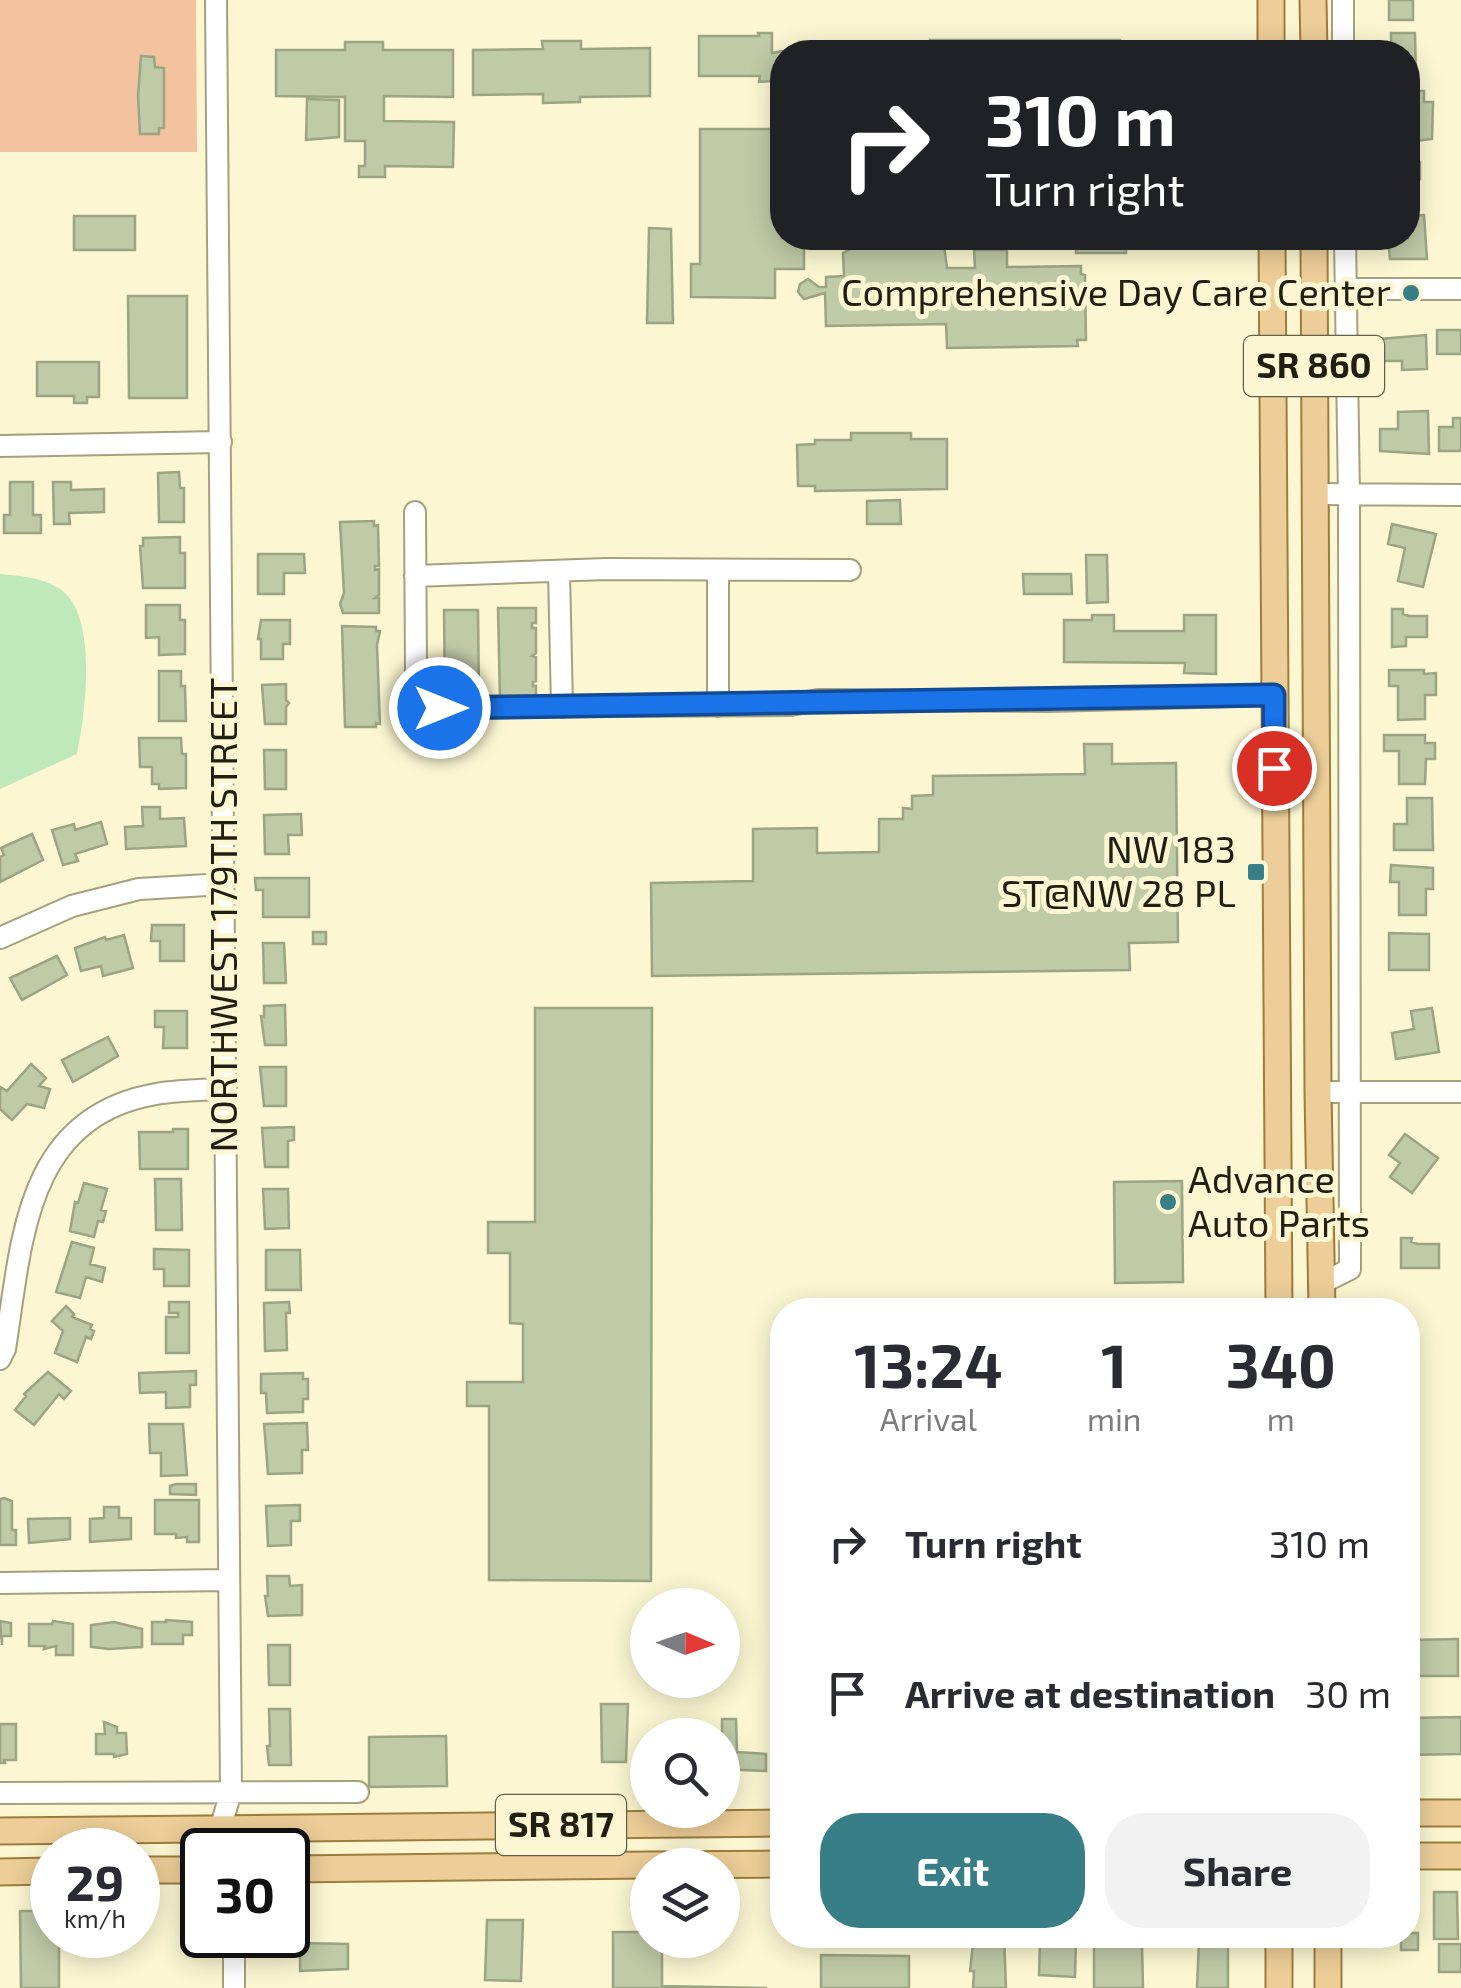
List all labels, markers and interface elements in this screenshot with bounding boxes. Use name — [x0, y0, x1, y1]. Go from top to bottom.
text: 310 m — [985, 76, 1176, 160]
icon: right — [820, 80, 950, 210]
text: Turn right — [985, 161, 1185, 215]
place label: Comprehensive Day Care Center — [841, 268, 1391, 314]
marker: Comprehensive Day Care Center — [1400, 282, 1422, 304]
road number: SR 860 — [1244, 336, 1384, 396]
position arrow — [388, 656, 492, 760]
street label: NORTHWEST 179TH STREET — [199, 678, 245, 1152]
pin — [1232, 726, 1317, 811]
icon: arrive — [1247, 741, 1302, 796]
place label: NW 183 ST@NW 28 PL — [1001, 825, 1236, 915]
marker: NW 183 ST@NW 28 PL — [1245, 861, 1267, 883]
place label: Advance Auto Parts — [1188, 1155, 1370, 1245]
marker: Advance Auto Parts — [1157, 1191, 1179, 1213]
text: 13:24 — [854, 1328, 1003, 1400]
text: 1 — [1101, 1328, 1127, 1400]
text: 340 — [1226, 1328, 1336, 1400]
text: Arrival — [880, 1399, 977, 1437]
text: min — [1087, 1399, 1141, 1437]
text: m — [1267, 1399, 1295, 1437]
icon: right — [820, 1516, 875, 1571]
text: Turn right — [905, 1520, 1082, 1566]
text: 310 m — [1269, 1520, 1370, 1566]
north arrow — [630, 1588, 740, 1698]
map controls — [630, 1588, 740, 1958]
icon: arrive — [820, 1666, 875, 1721]
text: Arrive at destination — [905, 1670, 1275, 1716]
text: 30 m — [1305, 1670, 1391, 1716]
button: search — [630, 1718, 740, 1828]
road number: SR 817 — [496, 1795, 626, 1855]
button: Exit — [820, 1813, 1085, 1928]
button: Share — [1105, 1813, 1370, 1928]
speed limit sign: 30 — [180, 1828, 310, 1958]
button: layers — [630, 1848, 740, 1958]
text: 29 — [66, 1851, 124, 1911]
text: km/h — [64, 1903, 126, 1933]

